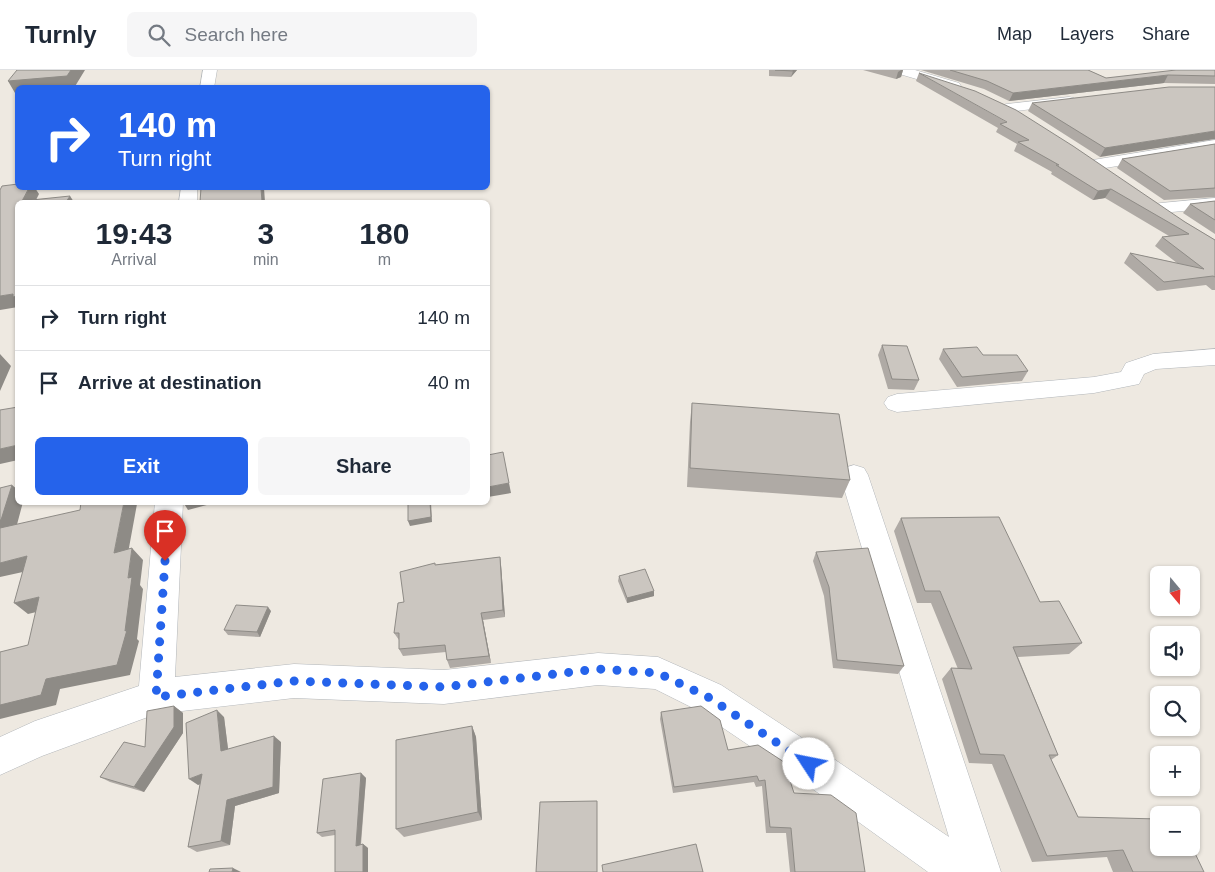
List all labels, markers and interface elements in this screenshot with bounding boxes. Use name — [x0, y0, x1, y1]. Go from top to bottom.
search box — [127, 12, 477, 57]
text: Turnly — [25, 21, 97, 48]
icon: search — [145, 21, 173, 49]
text: Search here — [185, 24, 288, 45]
text: Map — [997, 24, 1032, 44]
text: Layers — [1060, 24, 1114, 44]
text: Share — [1142, 24, 1190, 44]
icon: right — [35, 105, 100, 170]
text: 140 m — [118, 105, 217, 144]
text: Turn right — [118, 146, 211, 171]
text: 19:43 — [96, 217, 172, 250]
text: 3 — [257, 217, 274, 250]
text: 180 — [359, 217, 409, 250]
text: Arrival — [111, 251, 157, 268]
text: min — [253, 251, 279, 268]
text: m — [378, 251, 391, 268]
icon: right — [35, 304, 63, 332]
text: Turn right — [78, 307, 166, 328]
text: 140 m — [417, 307, 470, 328]
icon: arrive — [35, 369, 63, 397]
text: Arrive at destination — [78, 372, 262, 393]
text: 40 m — [428, 372, 470, 393]
button: Exit — [35, 437, 248, 495]
button: Share — [258, 437, 470, 495]
pin — [144, 510, 186, 561]
icon: arrive — [151, 517, 179, 545]
north arrow — [1150, 566, 1200, 616]
map controls — [1150, 566, 1200, 856]
button: sound — [1150, 626, 1200, 676]
button: search — [1150, 686, 1200, 736]
position arrow — [782, 737, 834, 789]
button: + — [1150, 746, 1200, 796]
button: − — [1150, 806, 1200, 856]

